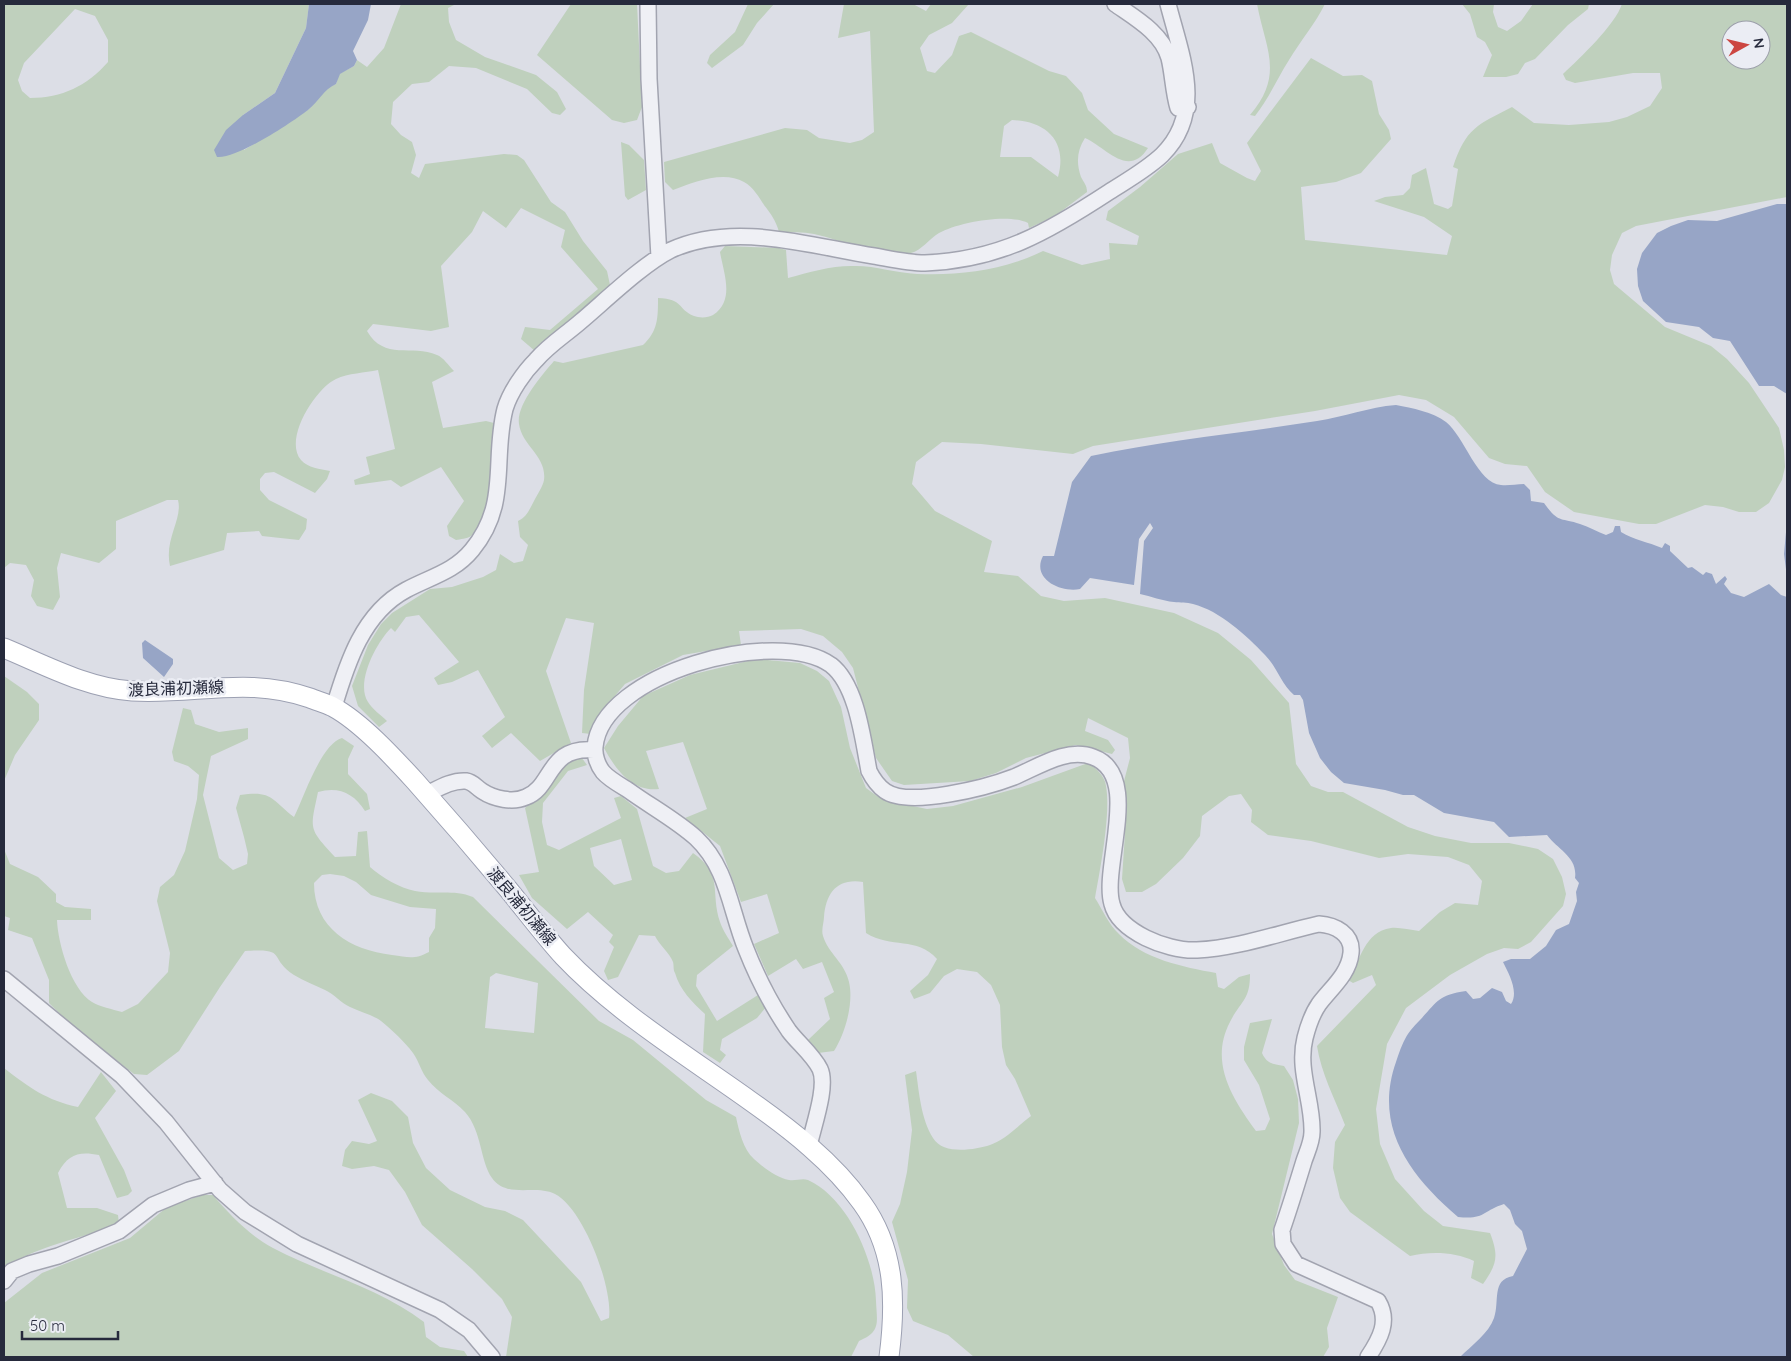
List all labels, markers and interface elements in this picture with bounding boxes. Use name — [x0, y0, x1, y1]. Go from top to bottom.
north arrow — [1721, 20, 1771, 70]
text: N — [1749, 37, 1769, 50]
street label: 渡良浦初瀬線 — [128, 676, 224, 700]
street label: 渡良浦初瀬線 — [483, 863, 561, 949]
scale bar — [22, 1308, 119, 1340]
text: 50 m — [30, 1316, 65, 1335]

